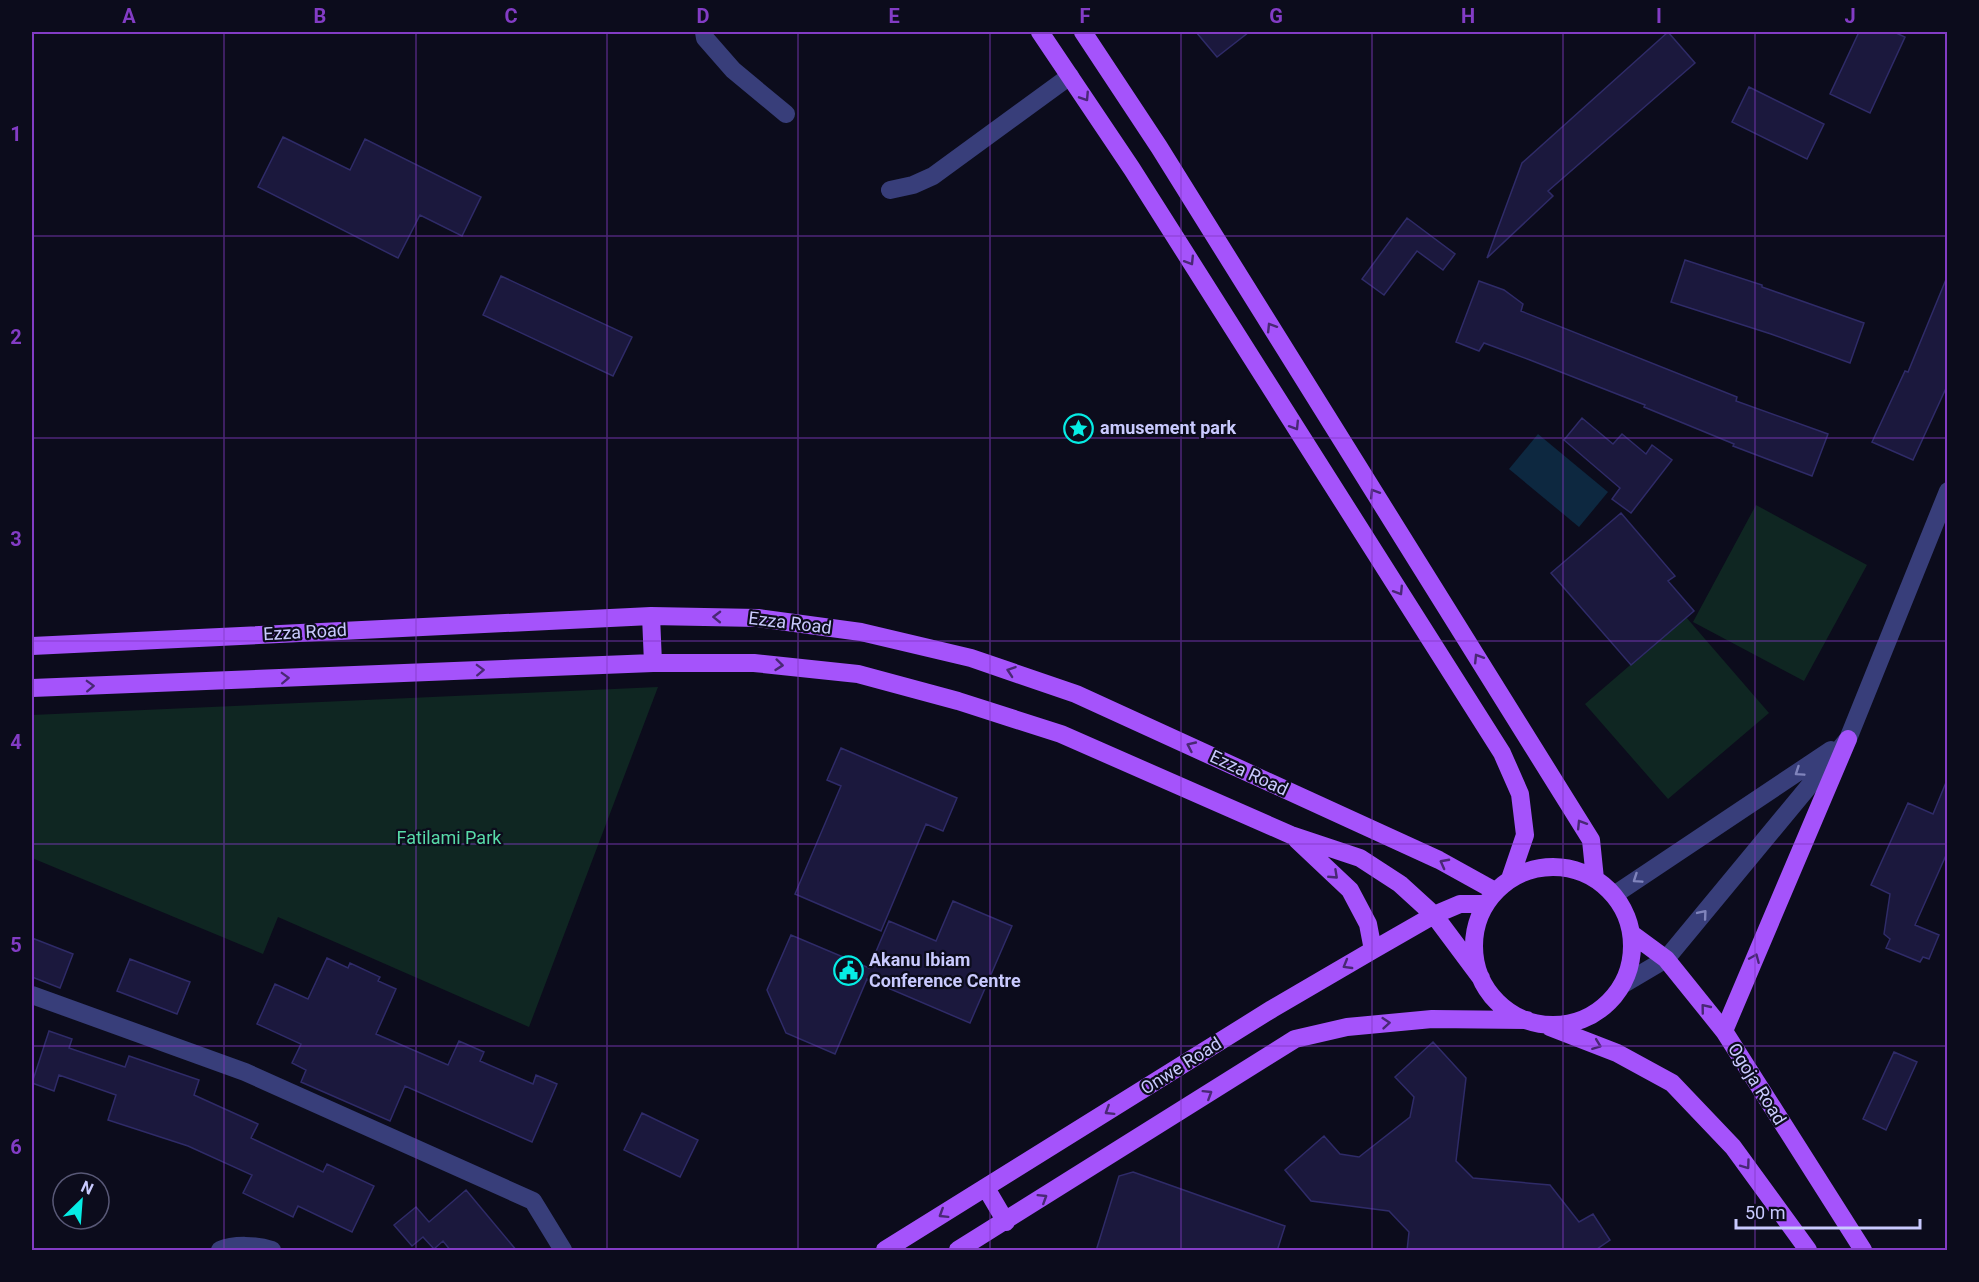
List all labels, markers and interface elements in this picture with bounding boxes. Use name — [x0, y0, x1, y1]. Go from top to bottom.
text: A — [122, 4, 136, 28]
text: B — [314, 4, 326, 28]
text: C — [504, 4, 518, 28]
text: D — [697, 4, 710, 28]
text: E — [888, 4, 900, 28]
text: F — [1080, 4, 1091, 28]
text: G — [1269, 4, 1283, 28]
text: H — [1461, 4, 1475, 28]
text: I — [1656, 4, 1662, 28]
text: J — [1844, 4, 1856, 28]
one-way arrow — [1077, 91, 1088, 102]
text: 1 — [10, 122, 22, 146]
one-way arrow — [1183, 255, 1195, 265]
one-way arrow — [1267, 323, 1279, 333]
text: 2 — [10, 325, 22, 349]
place icon: amusement park — [1063, 412, 1095, 444]
place label: amusement park — [1100, 417, 1237, 438]
one-way arrow — [1287, 420, 1299, 430]
one-way arrow — [1370, 489, 1382, 499]
text: 3 — [10, 527, 22, 551]
one-way arrow — [1392, 584, 1403, 595]
street label: Ezza Road — [747, 607, 833, 638]
one-way arrow — [713, 611, 722, 623]
street label: Ezza Road — [263, 619, 347, 644]
one-way arrow — [1473, 654, 1485, 664]
one-way arrow — [775, 658, 784, 671]
one-way arrow — [475, 664, 484, 676]
one-way arrow — [1006, 666, 1017, 679]
one-way arrow — [280, 672, 289, 684]
one-way arrow — [85, 680, 94, 692]
text: 4 — [10, 730, 22, 754]
one-way arrow — [1186, 741, 1197, 753]
street label: Ezza Road — [1207, 745, 1292, 800]
one-way arrow — [1795, 764, 1805, 776]
one-way arrow — [1577, 819, 1588, 830]
park label: Fatilami Park — [397, 827, 502, 848]
one-way arrow — [1440, 859, 1451, 870]
one-way arrow — [1327, 868, 1337, 879]
one-way arrow — [1632, 872, 1643, 883]
one-way arrow — [1696, 910, 1707, 921]
text: 5 — [10, 933, 22, 957]
place label: Akanu Ibiam Conference Centre — [869, 949, 1021, 991]
one-way arrow — [1748, 953, 1760, 964]
public building icon: Akanu Ibiam Conference Centre — [832, 954, 864, 986]
one-way arrow — [1343, 958, 1353, 970]
one-way arrow — [1702, 1004, 1713, 1015]
one-way arrow — [1381, 1017, 1390, 1030]
street label: Onwe Road — [1137, 1033, 1225, 1099]
one-way arrow — [1591, 1038, 1602, 1050]
street label: Ogoja Road — [1724, 1039, 1791, 1129]
one-way arrow — [1202, 1089, 1212, 1101]
one-way arrow — [1105, 1104, 1116, 1115]
text: 6 — [10, 1135, 22, 1159]
one-way arrow — [1739, 1159, 1750, 1170]
north arrow — [51, 1171, 111, 1231]
text: N — [78, 1177, 96, 1199]
scale bar — [1736, 1192, 1920, 1230]
one-way arrow — [1037, 1195, 1048, 1206]
text: 50 m — [1745, 1202, 1785, 1223]
one-way arrow — [939, 1207, 950, 1218]

